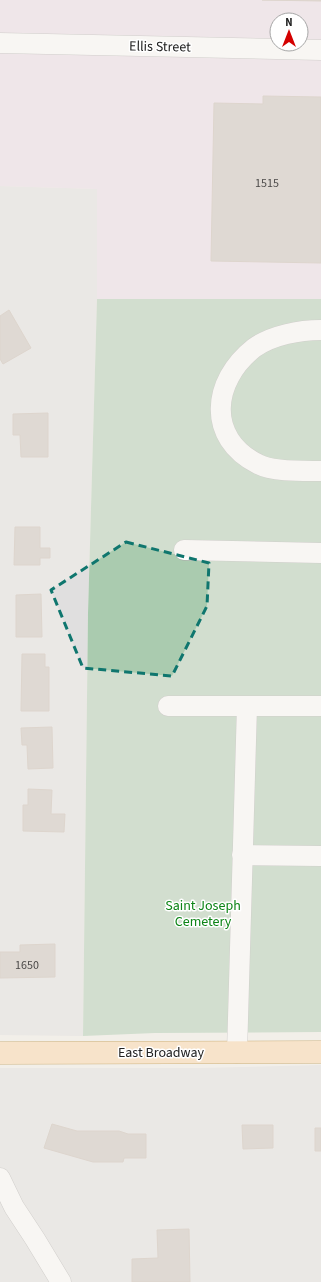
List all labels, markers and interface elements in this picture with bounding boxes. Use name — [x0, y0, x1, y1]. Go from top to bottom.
north arrow — [269, 12, 309, 52]
text: N — [285, 15, 293, 30]
street label: Ellis Street — [129, 36, 191, 58]
house number: 1515 — [255, 175, 279, 192]
park label: Saint Joseph Cemetery — [165, 896, 241, 932]
house number: 1650 — [15, 957, 39, 974]
street label: East Broadway — [118, 1043, 205, 1063]

